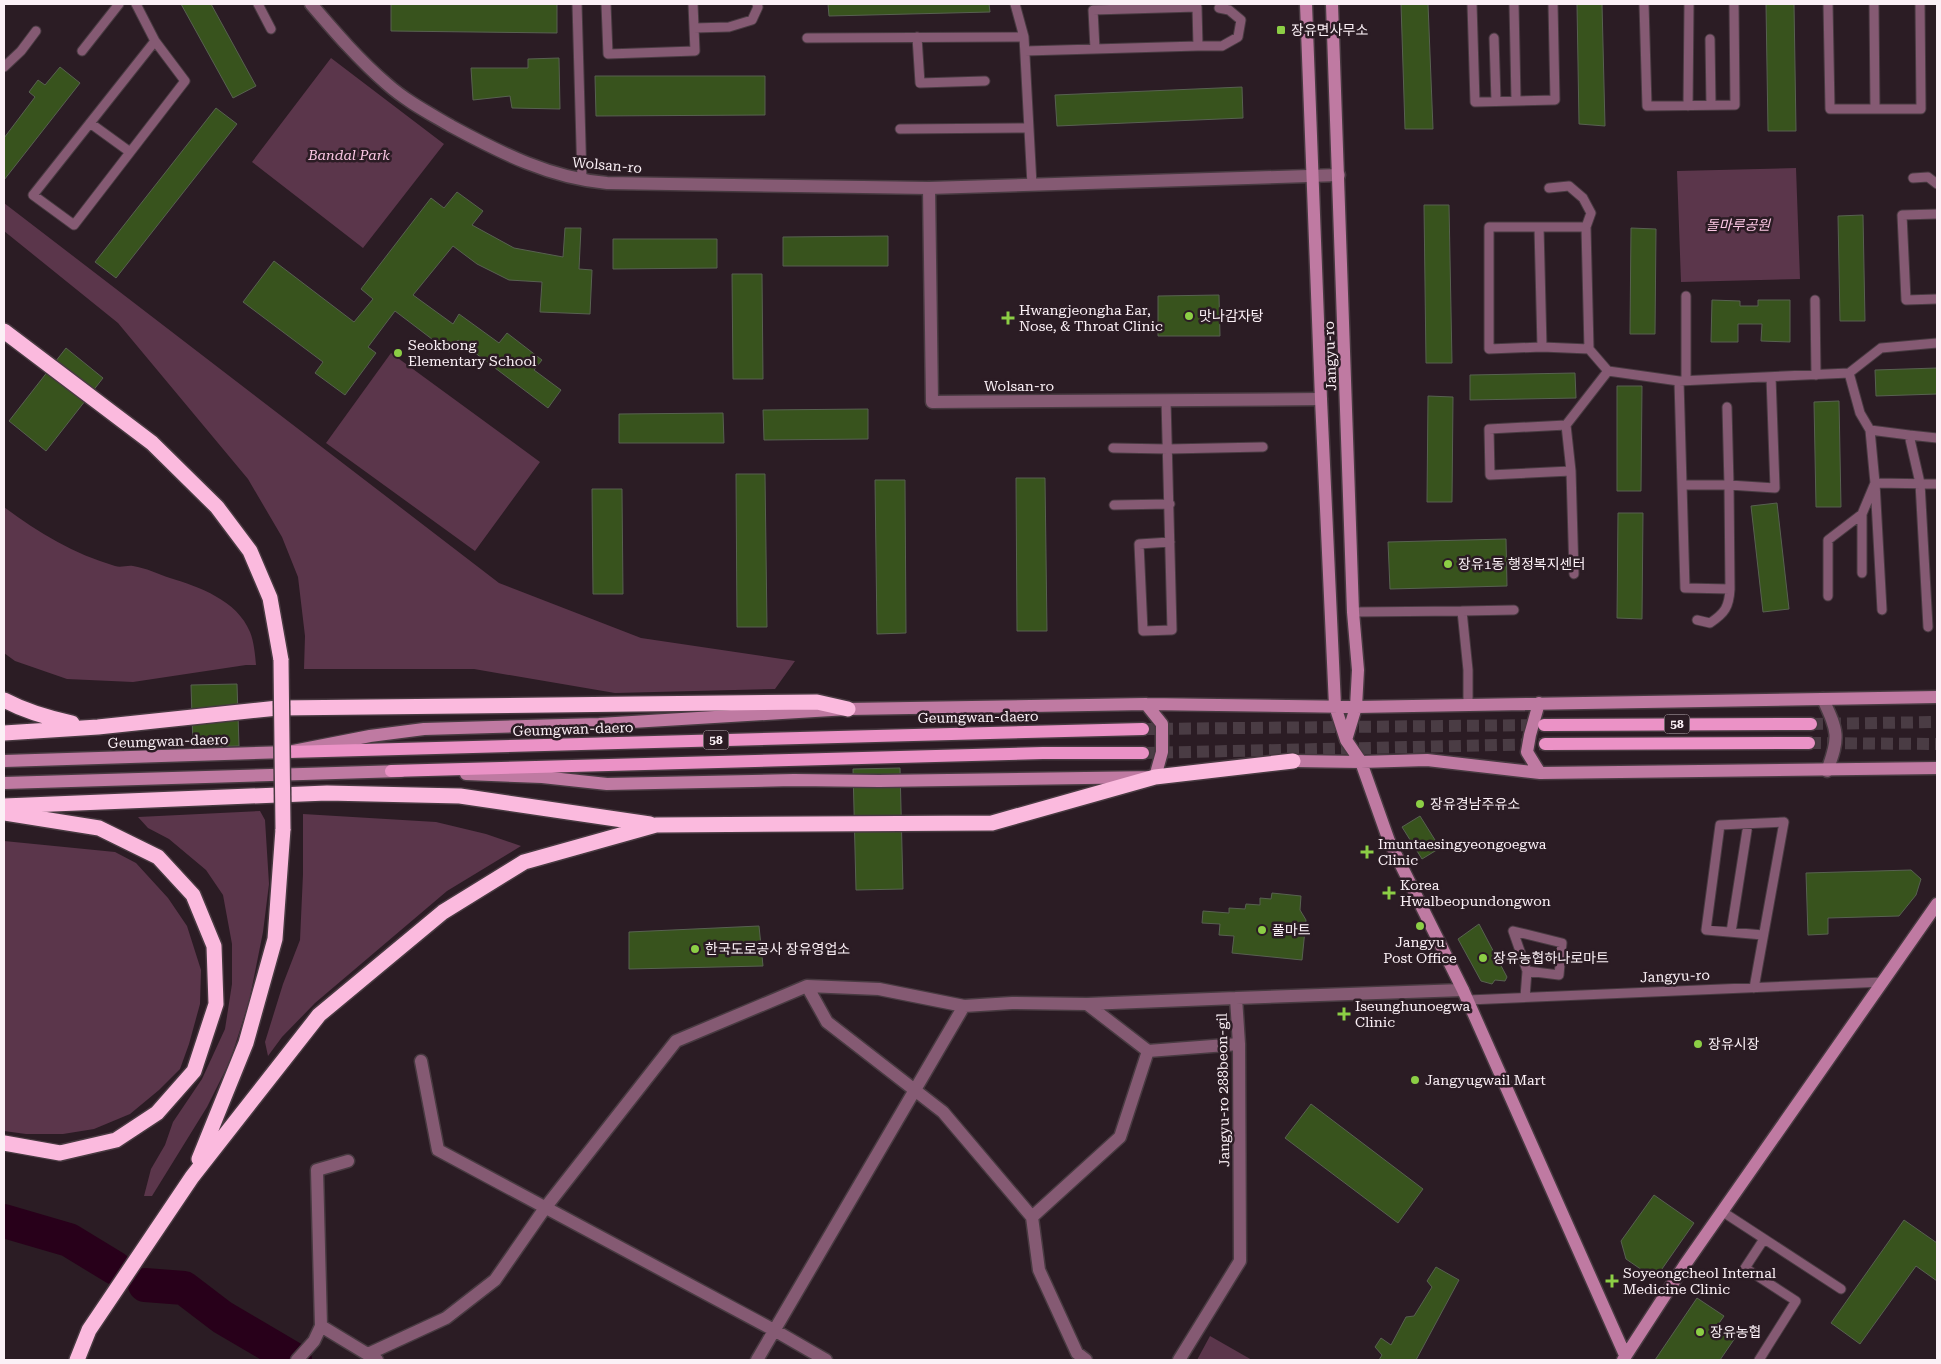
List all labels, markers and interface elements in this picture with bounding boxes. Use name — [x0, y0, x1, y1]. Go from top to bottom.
place label: 장유면사무소 — [1291, 22, 1368, 38]
marker: 장유면사무소 — [1275, 24, 1287, 36]
park label: Bandal Park — [307, 147, 390, 163]
street label: Wolsan-ro — [571, 154, 643, 176]
park label: 돌마루공원 — [1706, 217, 1771, 233]
place label: Hwangjeongha Ear, Nose, & Throat Clinic — [1019, 302, 1163, 334]
place label: 맛나감자탕 — [1199, 308, 1264, 324]
marker: 맛나감자탕 — [1183, 310, 1195, 322]
marker: Hwangjeongha Ear, Nose, & Throat Clinic — [1001, 311, 1015, 325]
street label: Jangyu-ro — [1321, 321, 1339, 391]
place label: Seokbong Elementary School — [408, 337, 537, 369]
marker: Seokbong Elementary School — [392, 347, 404, 359]
street label: Wolsan-ro — [984, 378, 1054, 394]
place label: 장유1동 행정복지센터 — [1458, 556, 1585, 572]
marker: 장유1동 행정복지센터 — [1442, 558, 1454, 570]
street label: Geumgwan-daero — [917, 708, 1039, 726]
road number: 58 — [1664, 714, 1690, 734]
street label: Geumgwan-daero — [512, 719, 634, 739]
road number: 58 — [704, 730, 728, 750]
street label: Geumgwan-daero — [107, 731, 229, 751]
place label: 장유경남주유소 — [1430, 796, 1520, 812]
marker: 장유경남주유소 — [1414, 798, 1426, 810]
place label: Imuntaesingyeongoegwa Clinic — [1378, 836, 1547, 868]
marker: Imuntaesingyeongoegwa Clinic — [1360, 845, 1374, 859]
place label: Korea Hwalbeopundongwon — [1400, 877, 1551, 909]
marker: Korea Hwalbeopundongwon — [1382, 886, 1396, 900]
marker: Jangyu Post Office — [1414, 920, 1426, 932]
place label: 풀마트 — [1272, 922, 1311, 938]
marker: 풀마트 — [1256, 924, 1268, 936]
place label: Jangyu Post Office — [1383, 934, 1457, 966]
place label: 한국도로공사 장유영업소 — [705, 941, 850, 957]
marker: 한국도로공사 장유영업소 — [689, 943, 701, 955]
place label: 장유농협하나로마트 — [1493, 950, 1609, 966]
marker: 장유농협하나로마트 — [1477, 952, 1489, 964]
street label: Jangyu-ro — [1640, 967, 1710, 985]
place label: Iseunghunoegwa Clinic — [1355, 998, 1471, 1030]
marker: Iseunghunoegwa Clinic — [1337, 1007, 1351, 1021]
street label: Jangyu-ro 288beon-gil — [1214, 1012, 1232, 1167]
place label: 장유시장 — [1708, 1036, 1760, 1052]
marker: 장유시장 — [1692, 1038, 1704, 1050]
place label: Jangyugwail Mart — [1425, 1072, 1546, 1088]
marker: Jangyugwail Mart — [1409, 1074, 1421, 1086]
place label: Soyeongcheol Internal Medicine Clinic — [1623, 1265, 1777, 1297]
marker: Soyeongcheol Internal Medicine Clinic — [1605, 1274, 1619, 1288]
place label: 장유농협 — [1710, 1324, 1762, 1340]
marker: 장유농협 — [1694, 1326, 1706, 1338]

